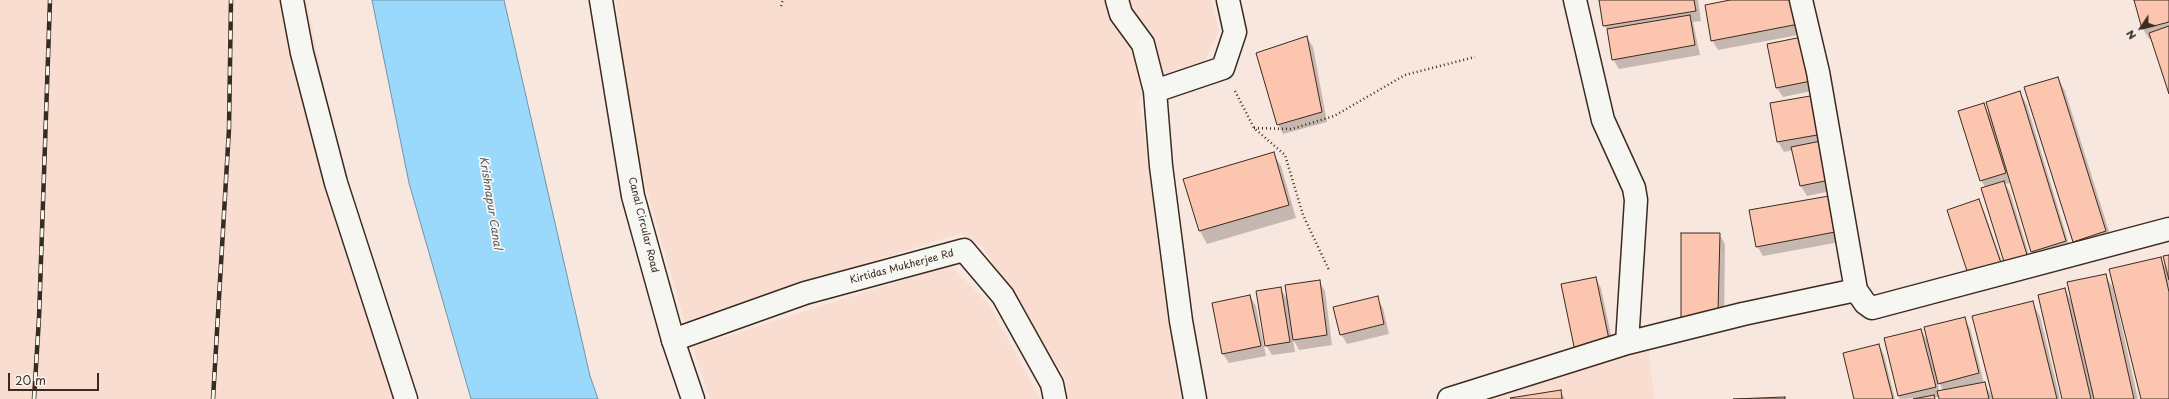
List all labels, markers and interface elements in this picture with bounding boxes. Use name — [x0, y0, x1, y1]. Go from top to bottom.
north arrow — [2121, 8, 2161, 48]
text: N — [2121, 27, 2140, 44]
water label: Krishnapur Canal — [476, 156, 504, 250]
street label: Canal Circular Road — [625, 176, 661, 274]
street label: Kirtidas Mukherjee Rd — [849, 247, 955, 287]
scale bar — [10, 365, 101, 391]
text: 20 m — [15, 371, 46, 389]

